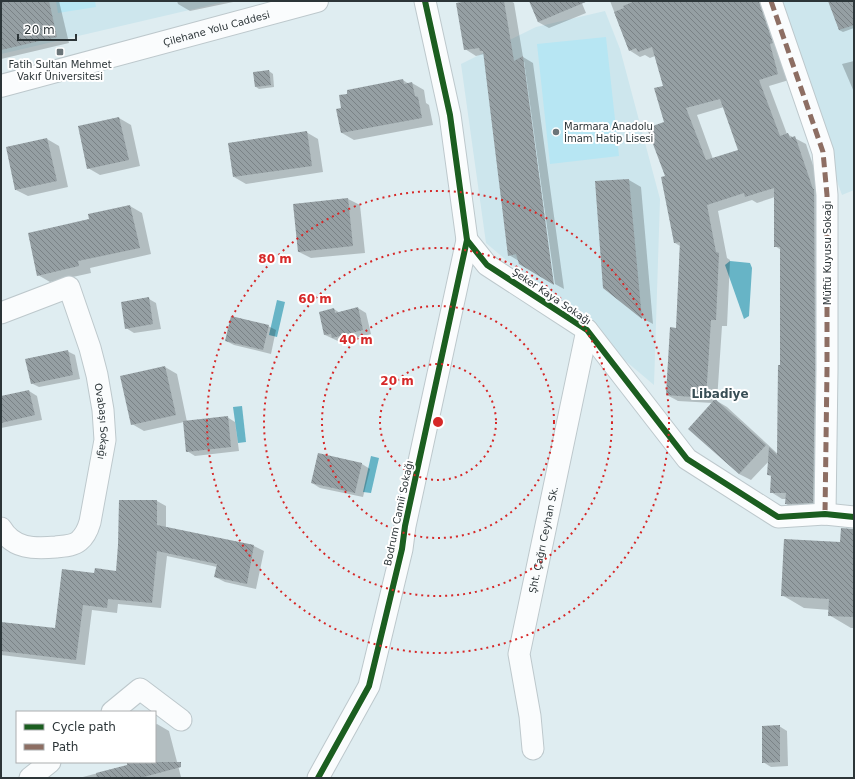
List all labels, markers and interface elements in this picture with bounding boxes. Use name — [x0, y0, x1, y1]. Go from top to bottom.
street label: Çilehane Yolu Caddesi — [162, 9, 271, 48]
scale bar — [18, 16, 76, 42]
text: 20 m — [24, 23, 55, 37]
marker: Fatih Sultan Mehmet Vakıf Üniversitesi — [55, 47, 65, 57]
place label: Fatih Sultan Mehmet Vakıf Üniversitesi — [8, 59, 112, 82]
place label: Marmara Anadolu İmam Hatip Lisesi — [564, 121, 653, 144]
marker: Marmara Anadolu İmam Hatip Lisesi — [551, 127, 561, 137]
street label: Müftü Kuyusu Sokağı — [822, 201, 833, 305]
text: 80 m — [258, 252, 292, 266]
street label: Şeker Kaya Sokağı — [510, 266, 593, 327]
text: 60 m — [298, 292, 332, 306]
text: 40 m — [339, 333, 373, 347]
text: 20 m — [380, 374, 414, 388]
street label: Ovabaşı Sokağı — [92, 382, 110, 460]
district label: Libadiye — [691, 387, 749, 401]
centre of rings — [431, 415, 445, 429]
street label: Bodrum Camii Sokağı — [382, 459, 415, 567]
street label: Şht. Çağrı Ceyhan Sk. — [527, 485, 560, 594]
legend — [16, 711, 156, 763]
text: Cycle path — [52, 720, 116, 734]
text: Path — [52, 740, 78, 754]

